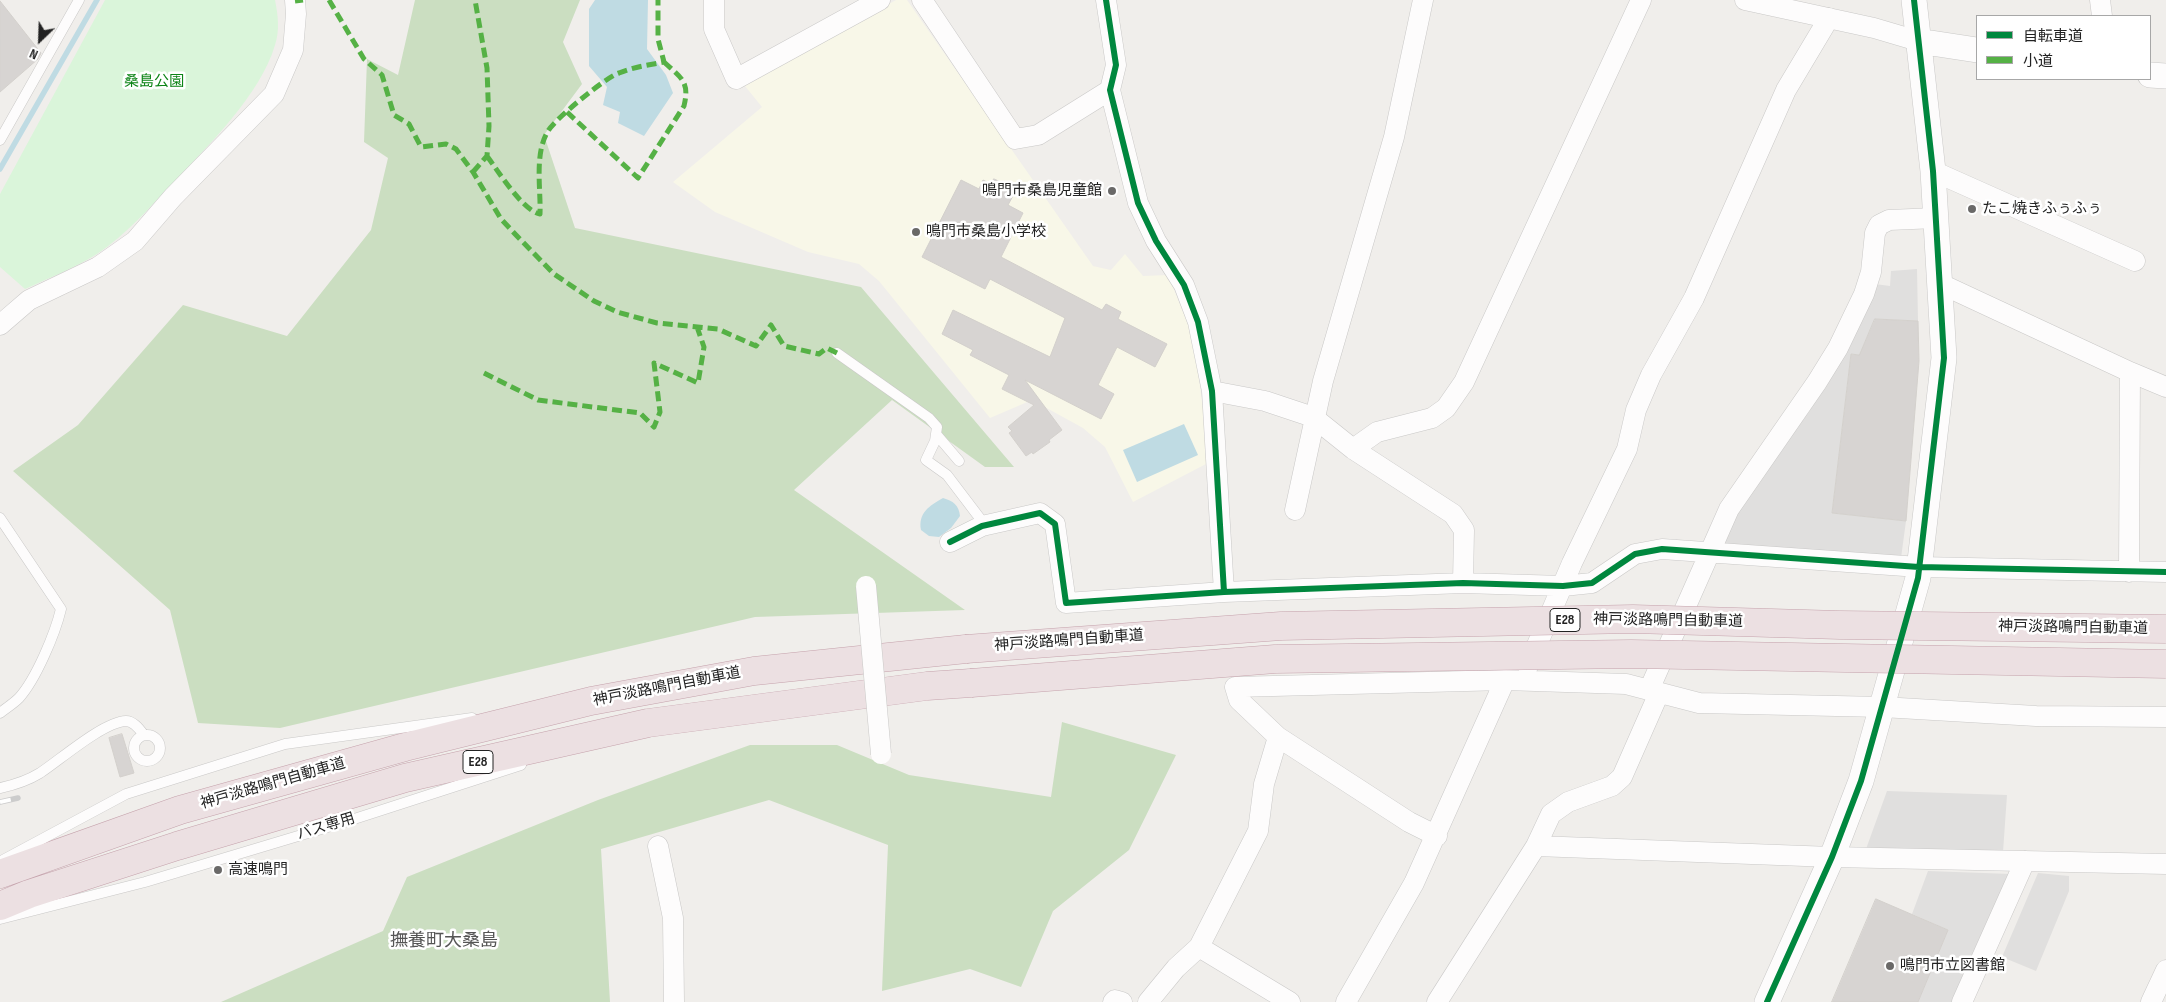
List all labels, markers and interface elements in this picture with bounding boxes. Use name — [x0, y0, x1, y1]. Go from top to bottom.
north arrow — [15, 15, 65, 65]
legend — [1976, 15, 2151, 80]
text: 自転車道 — [2023, 27, 2083, 46]
text: N — [27, 45, 41, 63]
text: 小道 — [2023, 52, 2053, 71]
park label: 桑島公園 — [124, 73, 184, 91]
place label: 鳴門市桑島児童館 — [982, 182, 1102, 200]
marker: 鳴門市桑島児童館 — [1106, 185, 1118, 197]
place label: たこ焼きふぅふぅ — [1982, 200, 2102, 218]
marker: たこ焼きふぅふぅ — [1966, 203, 1978, 215]
place label: 鳴門市桑島小学校 — [926, 223, 1046, 241]
marker: 鳴門市桑島小学校 — [910, 226, 922, 238]
road number: E28 — [1550, 608, 1580, 632]
street label: 神戸淡路鳴門自動車道 — [1593, 611, 1743, 631]
street label: 神戸淡路鳴門自動車道 — [1998, 618, 2148, 638]
street label: 神戸淡路鳴門自動車道 — [994, 627, 1144, 655]
street label: 神戸淡路鳴門自動車道 — [592, 664, 742, 710]
road number: E28 — [463, 750, 493, 774]
street label: 神戸淡路鳴門自動車道 — [198, 755, 348, 813]
street label: バス専用 — [295, 810, 357, 844]
place label: 高速鳴門 — [228, 861, 288, 879]
marker: 高速鳴門 — [212, 864, 224, 876]
district label: 撫養町大桑島 — [390, 930, 498, 952]
place label: 鳴門市立図書館 — [1900, 957, 2005, 975]
marker: 鳴門市立図書館 — [1884, 960, 1896, 972]

